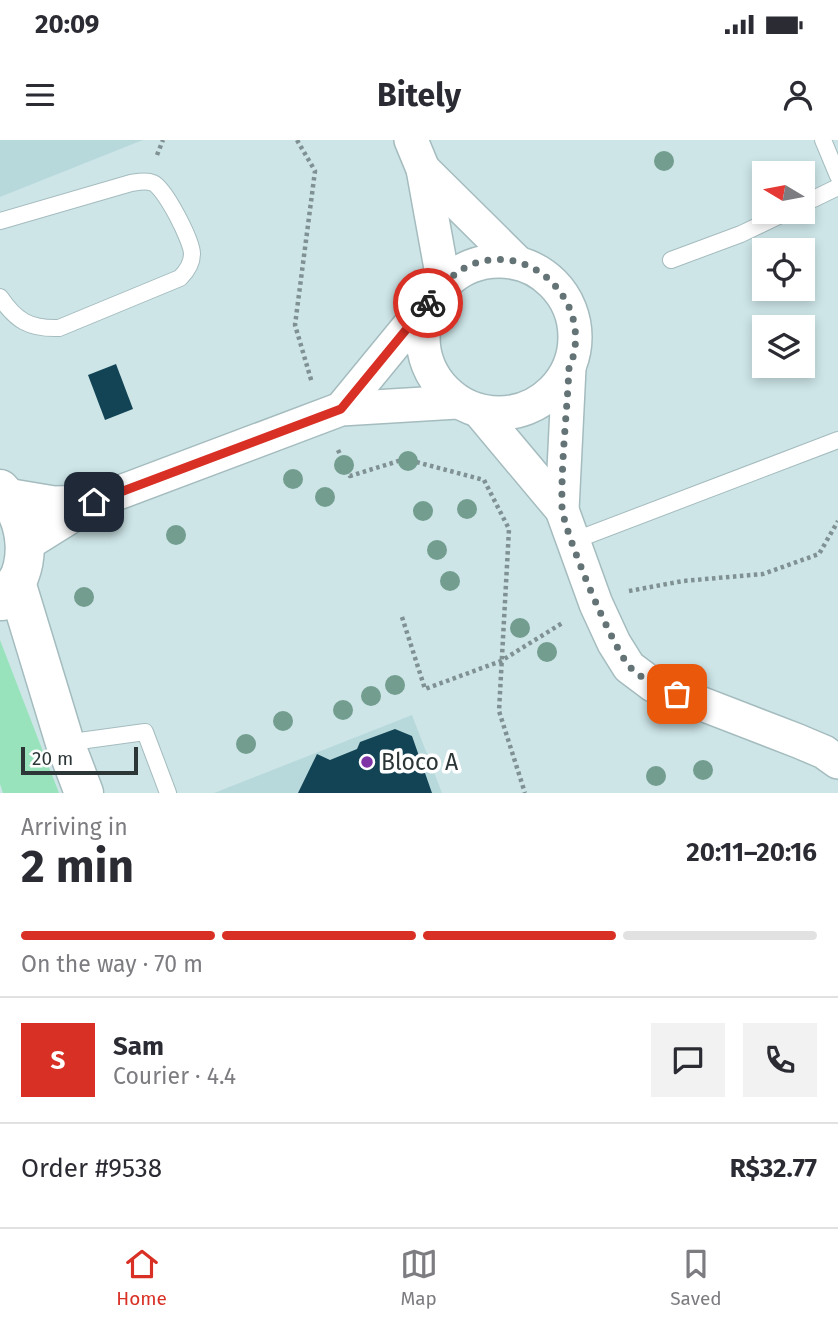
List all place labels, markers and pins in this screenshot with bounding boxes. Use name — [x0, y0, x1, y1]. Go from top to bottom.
pin — [64, 472, 124, 532]
pin — [647, 664, 707, 724]
place label: Bloco A — [381, 748, 459, 776]
marker: Bloco A — [359, 754, 375, 770]

